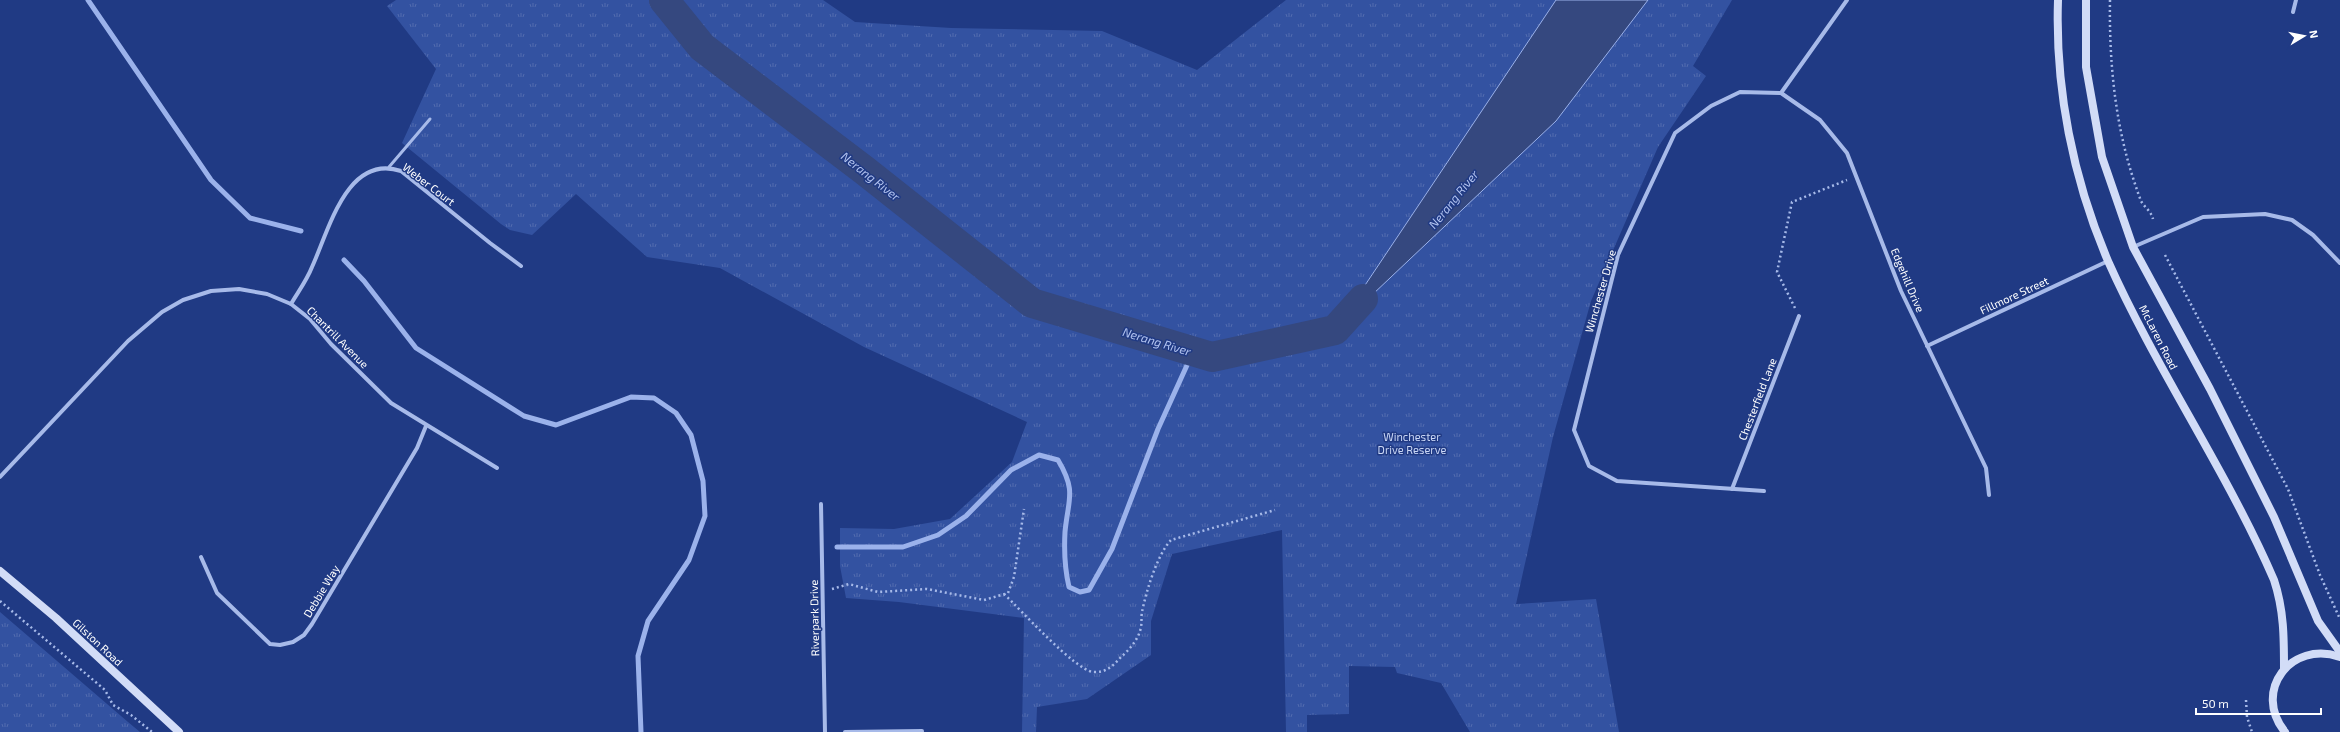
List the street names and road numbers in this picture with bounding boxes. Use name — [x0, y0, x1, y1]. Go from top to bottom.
street label: Weber Court — [400, 160, 458, 208]
street label: Edgehill Drive — [1889, 246, 1927, 314]
street label: Winchester Drive — [1582, 248, 1618, 334]
street label: Fillmore Street — [1978, 273, 2050, 317]
street label: McLaren Road — [2137, 302, 2181, 372]
street label: Chantrill Avenue — [305, 304, 372, 371]
street label: Chesterfield Lane — [1735, 356, 1779, 442]
street label: Debbie Way — [300, 562, 342, 620]
street label: Riverpark Drive — [807, 580, 821, 656]
street label: Gilston Road — [70, 616, 126, 668]

